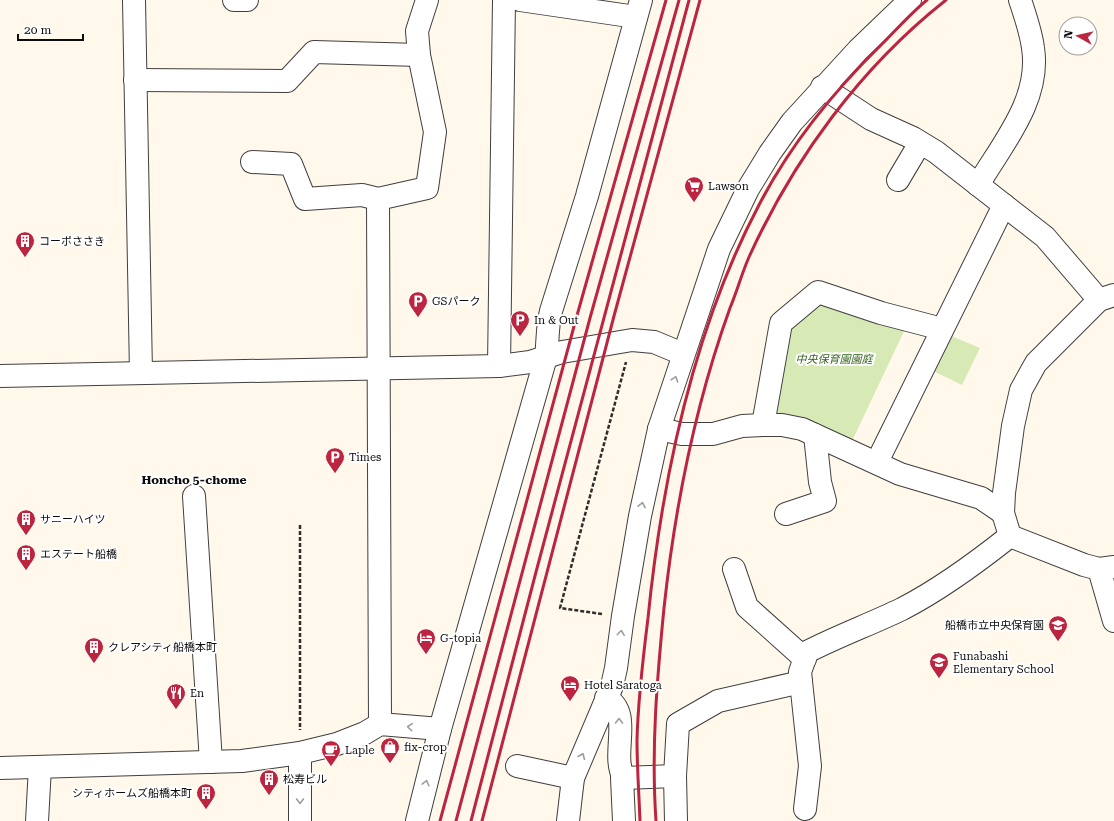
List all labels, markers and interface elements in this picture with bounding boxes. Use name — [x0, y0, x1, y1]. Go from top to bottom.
scale bar — [18, 16, 83, 42]
north arrow — [1058, 16, 1098, 56]
text: 20 m — [24, 23, 51, 37]
text: N — [1062, 29, 1076, 40]
supermarket icon: Lawson — [683, 175, 705, 203]
place label: Lawson — [708, 180, 749, 193]
building icon: コーポささき — [14, 230, 36, 258]
place label: コーポささき — [39, 235, 105, 248]
parking icon: GSパーク — [407, 290, 429, 318]
place label: GSパーク — [432, 295, 480, 308]
parking icon: In & Out — [509, 309, 531, 337]
place label: In & Out — [534, 314, 579, 327]
park label: 中央保育園園庭 — [796, 353, 874, 366]
one-way arrow — [670, 376, 679, 383]
parking icon: Times — [324, 446, 346, 474]
place label: Times — [349, 451, 381, 464]
district label: Honcho 5-chome — [141, 473, 247, 487]
one-way arrow — [638, 502, 646, 508]
building icon: サニーハイツ — [15, 508, 37, 536]
place label: サニーハイツ — [40, 513, 106, 526]
building icon: エステート船橋 — [15, 543, 37, 571]
place label: エステート船橋 — [40, 548, 117, 561]
school or university icon: 船橋市立中央保育園 — [1047, 614, 1069, 642]
place label: 船橋市立中央保育園 — [945, 619, 1044, 632]
hotel icon: G-topia — [415, 627, 437, 655]
one-way arrow — [616, 630, 625, 636]
place label: G-topia — [440, 632, 481, 645]
building icon: クレアシティ船橋本町 — [83, 636, 105, 664]
place label: クレアシティ船橋本町 — [108, 641, 217, 654]
place label: Funabashi Elementary School — [953, 650, 1054, 676]
school or university icon: Funabashi Elementary School — [928, 651, 950, 679]
hotel icon: Hotel Saratoga — [559, 674, 581, 702]
place label: Hotel Saratoga — [584, 679, 662, 692]
restaurant icon: En — [165, 682, 187, 710]
place label: En — [190, 687, 204, 700]
one-way arrow — [615, 718, 623, 724]
one-way arrow — [407, 722, 413, 731]
shop icon: fix-crop — [379, 736, 401, 764]
cafe icon: Laple — [320, 739, 342, 767]
place label: fix-crop — [404, 741, 447, 754]
place label: Laple — [345, 744, 375, 757]
one-way arrow — [577, 753, 585, 761]
building icon: 松寿ビル — [258, 768, 280, 796]
place label: 松寿ビル — [283, 773, 327, 786]
one-way arrow — [422, 780, 430, 786]
building icon: シティホームズ船橋本町 — [195, 782, 217, 810]
place label: シティホームズ船橋本町 — [72, 787, 192, 800]
one-way arrow — [296, 798, 304, 804]

